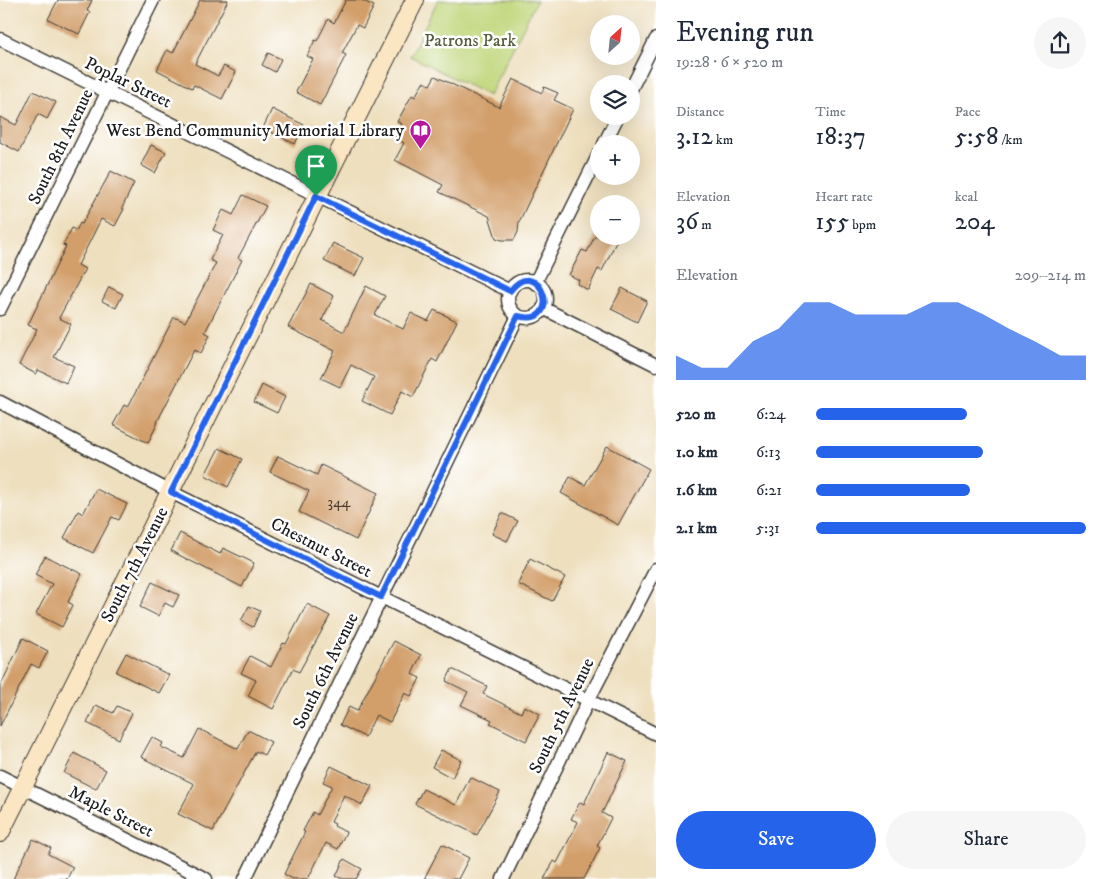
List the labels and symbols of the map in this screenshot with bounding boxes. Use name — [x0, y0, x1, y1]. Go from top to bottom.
north arrow — [590, 15, 640, 65]
park label: Patrons Park — [424, 30, 516, 52]
street label: Poplar Street — [81, 53, 175, 114]
street label: South 8th Avenue — [24, 86, 98, 208]
library icon: West Bend Community Memorial Library — [408, 119, 432, 150]
place label: West Bend Community Memorial Library — [105, 120, 404, 142]
pin — [295, 145, 337, 196]
house number: 344 — [328, 493, 351, 512]
street label: South 7th Avenue — [97, 504, 173, 626]
street label: Chestnut Street — [267, 513, 376, 583]
street label: South 6th Avenue — [288, 609, 364, 733]
street label: South 5th Avenue — [525, 655, 599, 777]
street label: Maple Street — [65, 781, 157, 843]

